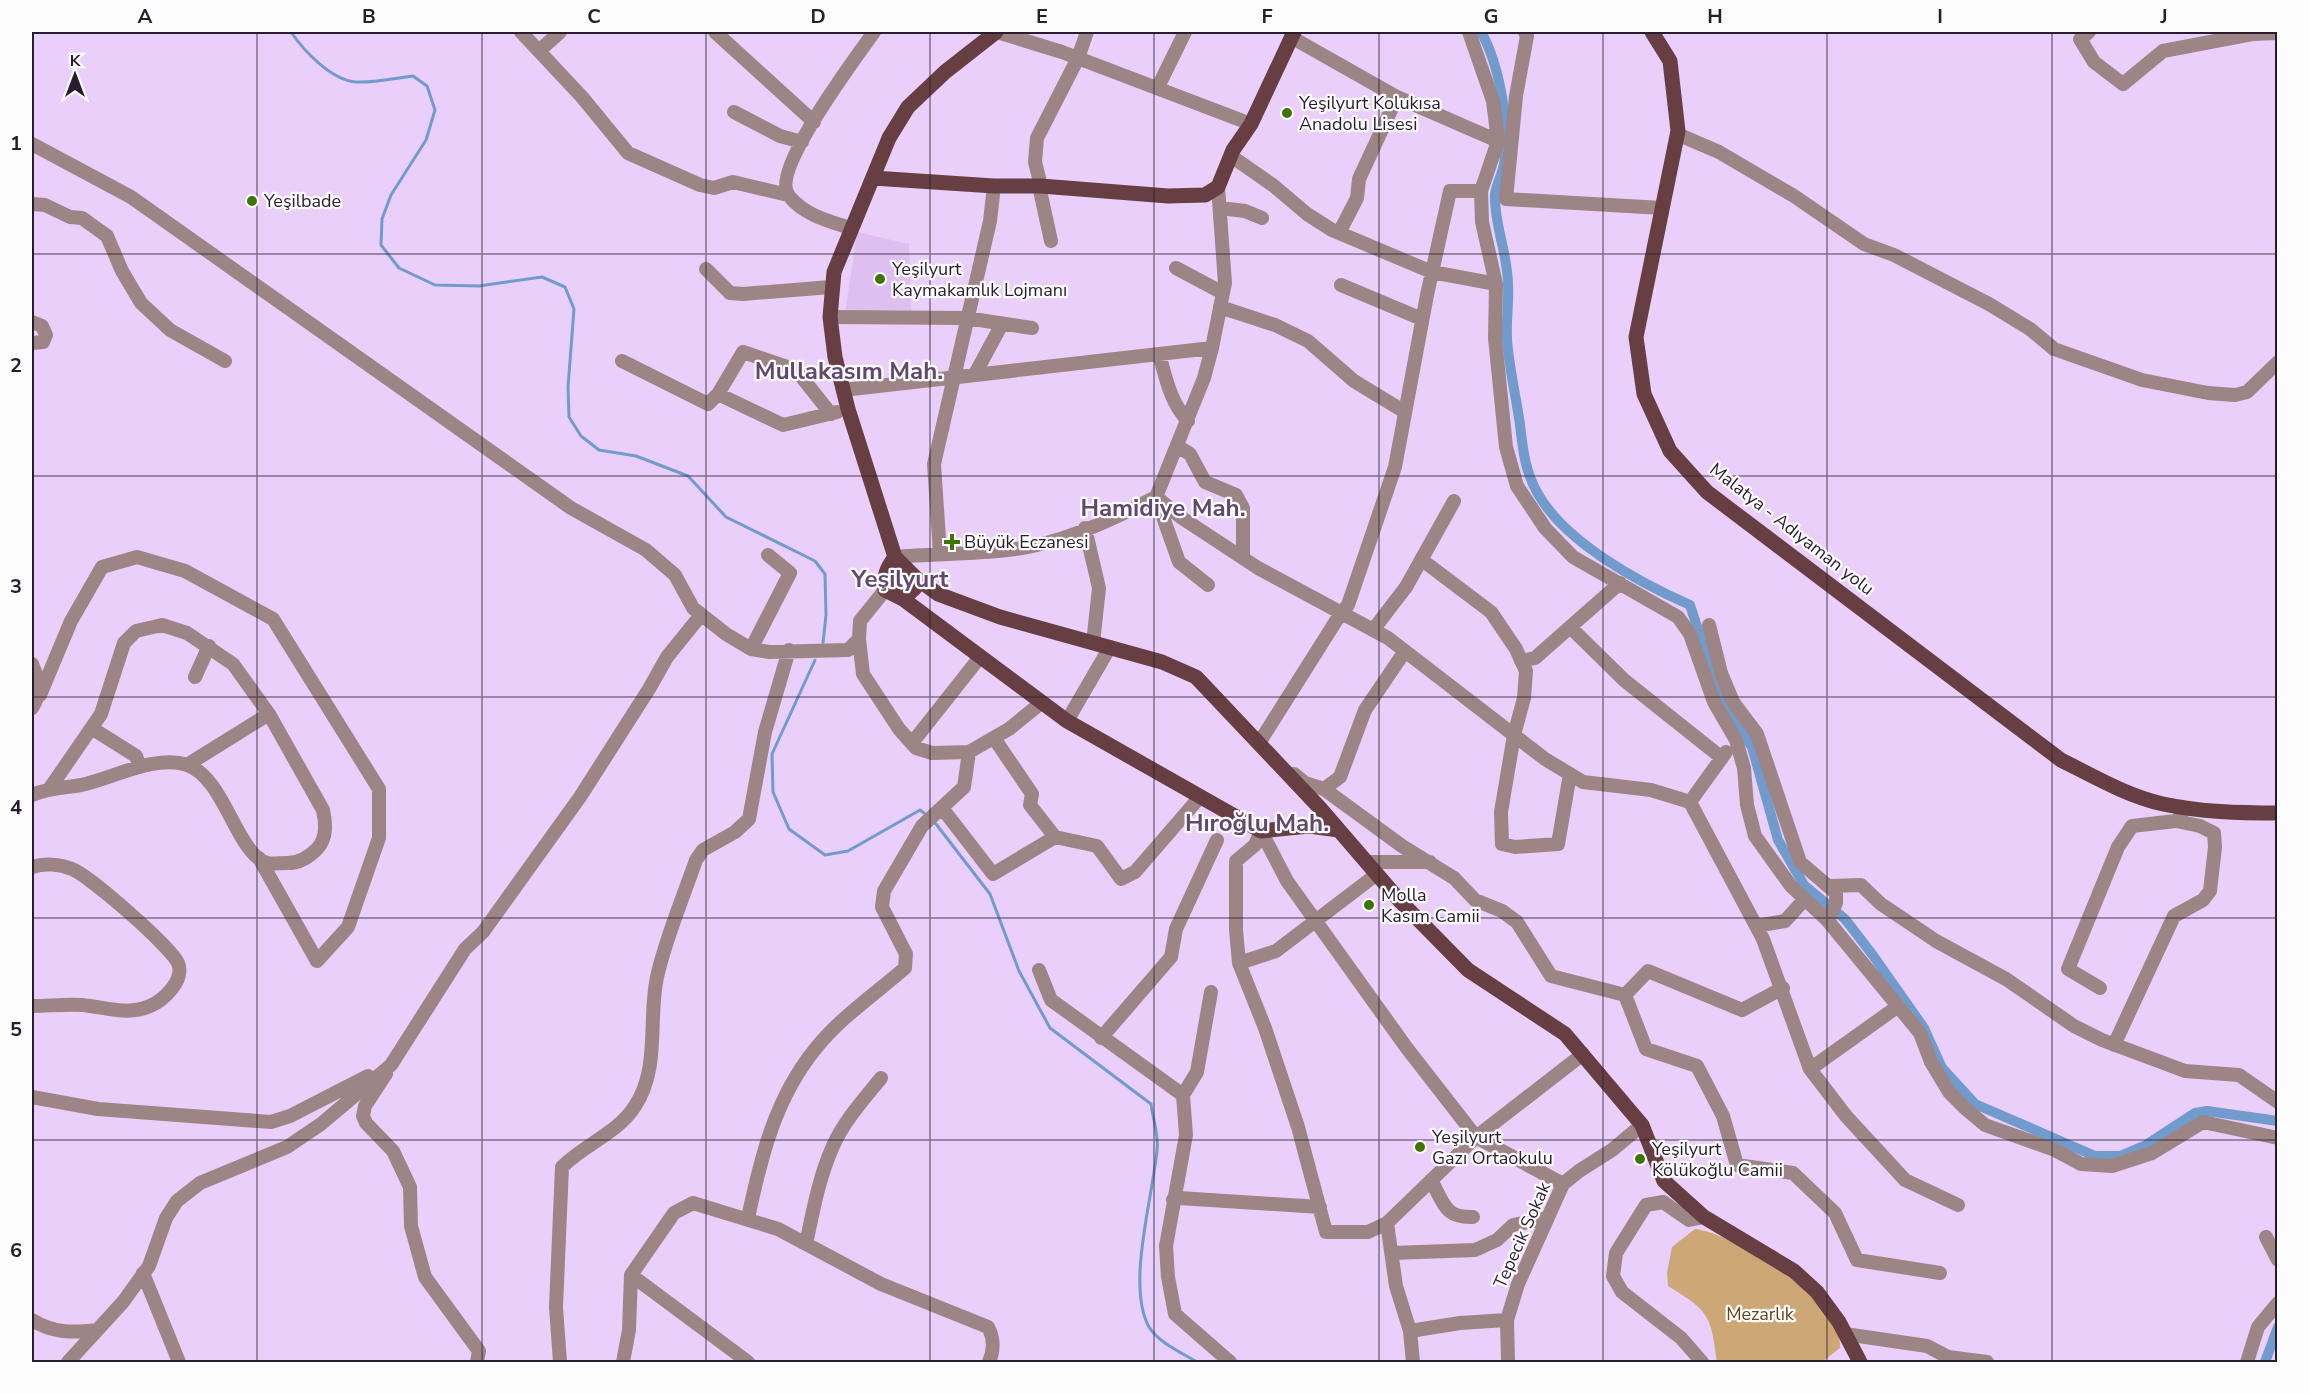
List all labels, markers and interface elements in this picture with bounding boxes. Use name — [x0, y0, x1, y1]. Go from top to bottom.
text: A — [138, 3, 153, 30]
text: B — [362, 3, 376, 30]
text: C — [587, 3, 601, 30]
text: D — [810, 3, 826, 30]
text: E — [1036, 3, 1048, 30]
text: F — [1261, 3, 1273, 30]
text: G — [1484, 3, 1498, 30]
text: H — [1707, 3, 1723, 30]
text: I — [1937, 3, 1943, 30]
text: J — [2159, 3, 2168, 30]
north arrow — [45, 45, 105, 105]
text: K — [70, 50, 82, 72]
place label: Yeşilyurt Kolukısa Anadolu Lisesi — [1298, 91, 1441, 136]
marker: Yeşilyurt Kolukısa Anadolu Lisesi — [1280, 106, 1294, 120]
text: 1 — [10, 130, 22, 157]
place label: Yeşilbade — [263, 189, 341, 213]
marker: Yeşilbade — [245, 194, 259, 208]
place label: Yeşilyurt Kaymakamlık Lojmanı — [891, 257, 1067, 302]
marker: Yeşilyurt Kaymakamlık Lojmanı — [873, 272, 887, 286]
text: 2 — [10, 352, 22, 379]
district label: Mullakasım Mah. — [755, 355, 943, 387]
street label: Malatya - Adıyaman yolu — [1705, 457, 1879, 601]
district label: Hamidiye Mah. — [1080, 492, 1246, 524]
place label: Büyük Eczanesi — [964, 530, 1088, 554]
marker: Büyük Eczanesi — [945, 535, 959, 549]
district label: Yeşilyurt — [851, 563, 949, 595]
text: 3 — [10, 573, 22, 600]
text: 4 — [10, 794, 22, 821]
district label: Hıroğlu Mah. — [1185, 807, 1329, 839]
place label: Molla Kasım Camii — [1381, 883, 1480, 928]
marker: Molla Kasım Camii — [1362, 898, 1376, 912]
text: 5 — [10, 1016, 22, 1043]
place label: Yeşilyurt Gazı Ortaokulu — [1431, 1125, 1553, 1170]
place label: Yeşilyurt Kölükoğlu Camii — [1651, 1137, 1783, 1182]
marker: Yeşilyurt Gazı Ortaokulu — [1413, 1140, 1427, 1154]
marker: Yeşilyurt Kölükoğlu Camii — [1633, 1152, 1647, 1166]
street label: Tepecik Sokak — [1488, 1177, 1557, 1292]
text: 6 — [10, 1237, 22, 1264]
park label: Mezarlık — [1726, 1302, 1795, 1326]

